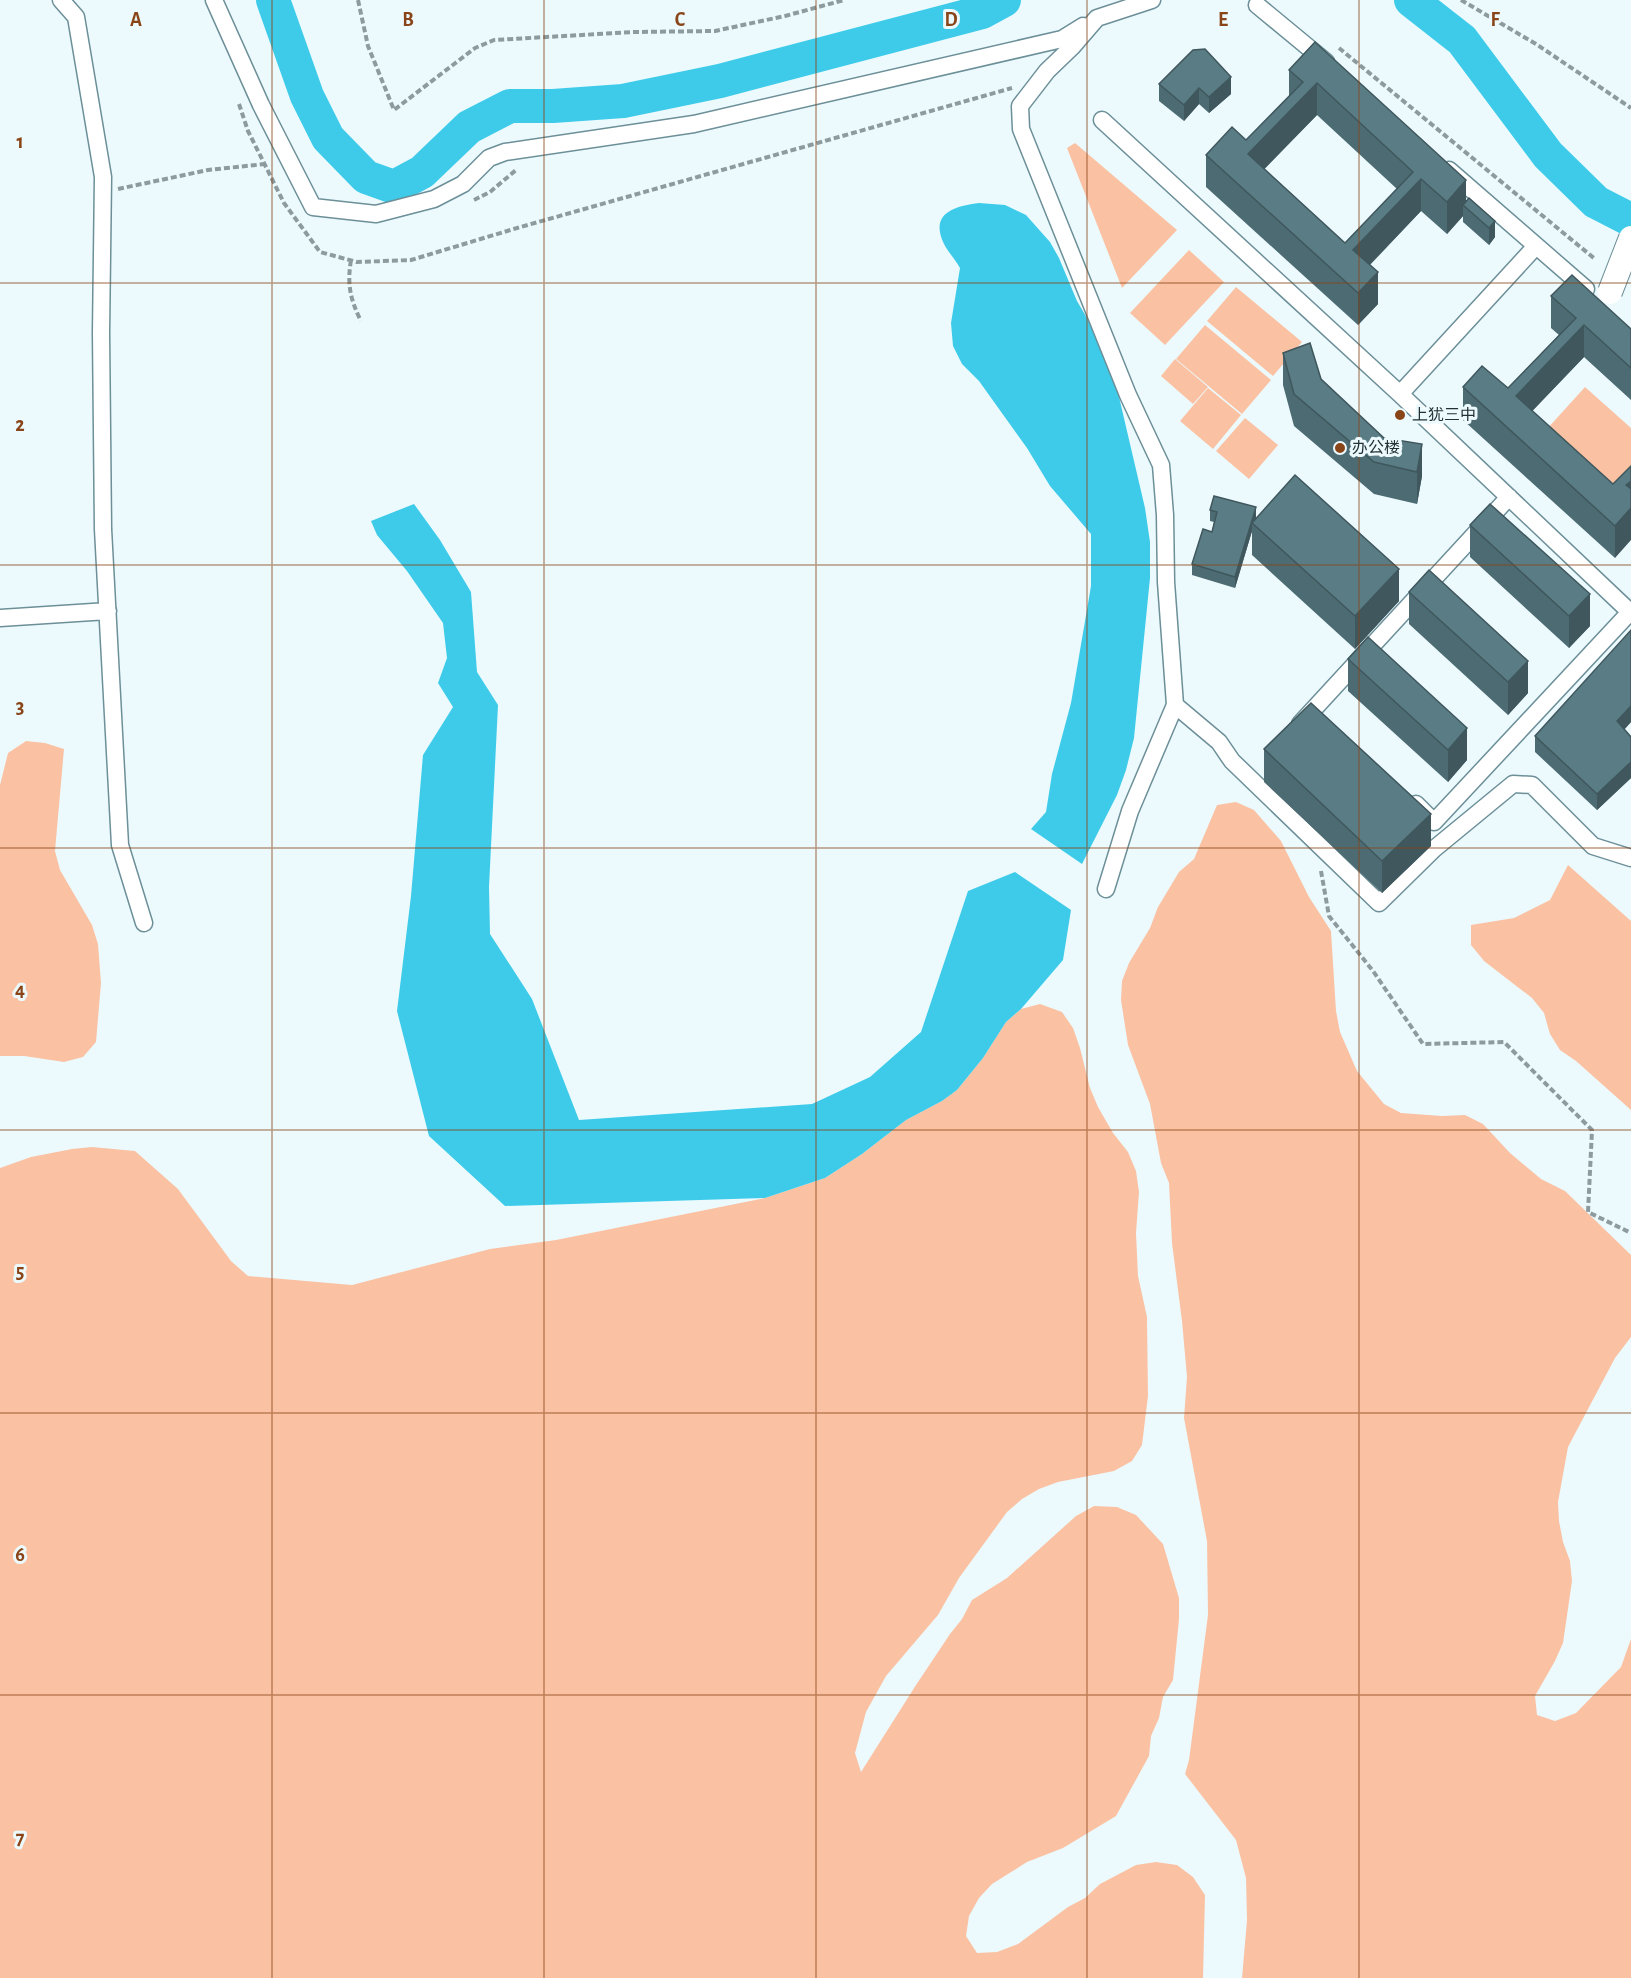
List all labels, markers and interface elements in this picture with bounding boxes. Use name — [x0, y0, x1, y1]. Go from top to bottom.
text: A — [130, 10, 142, 30]
text: B — [402, 10, 414, 30]
text: C — [675, 10, 686, 30]
text: D — [944, 10, 958, 30]
text: E — [1218, 10, 1228, 30]
text: F — [1490, 10, 1500, 30]
text: 1 — [16, 132, 24, 152]
place label: 上犹三中 — [1412, 407, 1476, 423]
marker: 上犹三中 — [1393, 408, 1407, 422]
text: 2 — [15, 415, 25, 435]
place label: 办公楼 — [1352, 439, 1400, 456]
marker: 办公楼 — [1333, 441, 1347, 455]
text: 3 — [16, 697, 24, 717]
text: 4 — [15, 980, 25, 1000]
text: 5 — [16, 1262, 24, 1282]
text: 6 — [15, 1545, 25, 1565]
text: 7 — [16, 1828, 25, 1848]

